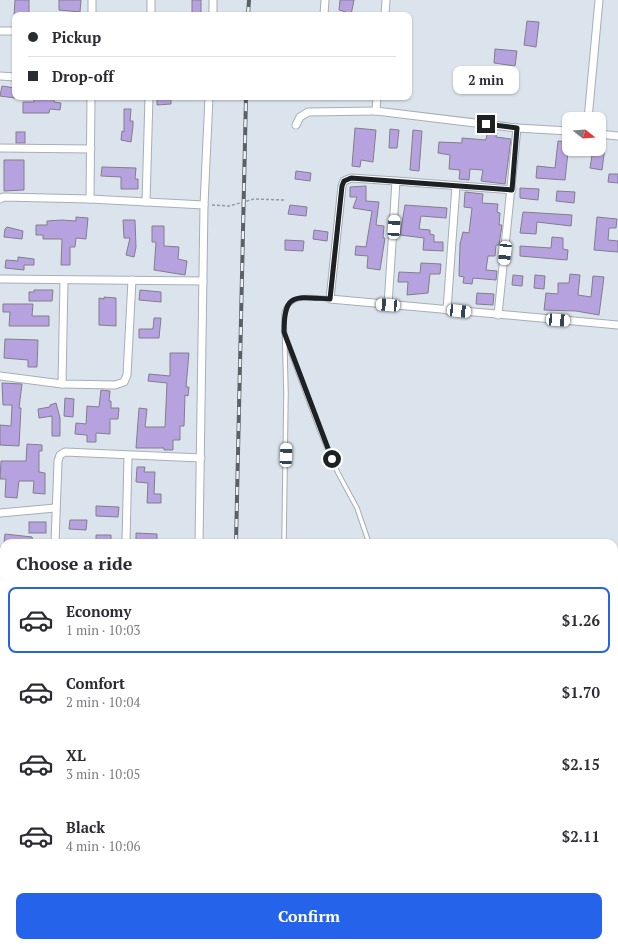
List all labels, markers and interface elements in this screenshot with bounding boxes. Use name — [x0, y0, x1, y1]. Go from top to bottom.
text: Pickup — [52, 27, 101, 47]
text: Drop-off — [52, 66, 114, 86]
callout: 2 min — [453, 66, 519, 94]
text: 2 min — [468, 71, 504, 89]
north arrow — [562, 112, 606, 156]
map controls — [562, 112, 606, 156]
route end — [477, 115, 495, 133]
car — [387, 215, 401, 239]
car — [498, 240, 512, 266]
car — [376, 298, 400, 312]
car — [446, 304, 472, 318]
car — [546, 313, 570, 327]
car — [280, 443, 292, 467]
route start — [323, 450, 341, 468]
text: Choose a ride — [16, 551, 132, 575]
text: Economy — [66, 601, 131, 621]
icon: car — [18, 602, 54, 638]
text: $1.26 — [562, 610, 600, 630]
text: 1 min · 10:03 — [66, 621, 140, 639]
text: Comfort — [66, 673, 125, 693]
icon: car — [18, 674, 54, 710]
text: $1.70 — [562, 682, 600, 702]
text: 2 min · 10:04 — [66, 693, 140, 711]
text: XL — [66, 745, 86, 765]
icon: car — [18, 746, 54, 782]
text: $2.15 — [562, 754, 600, 774]
text: 3 min · 10:05 — [66, 765, 140, 783]
text: Black — [66, 817, 105, 837]
icon: car — [18, 818, 54, 854]
text: $2.11 — [562, 826, 600, 846]
text: 4 min · 10:06 — [66, 837, 140, 855]
button: Confirm — [16, 893, 602, 939]

